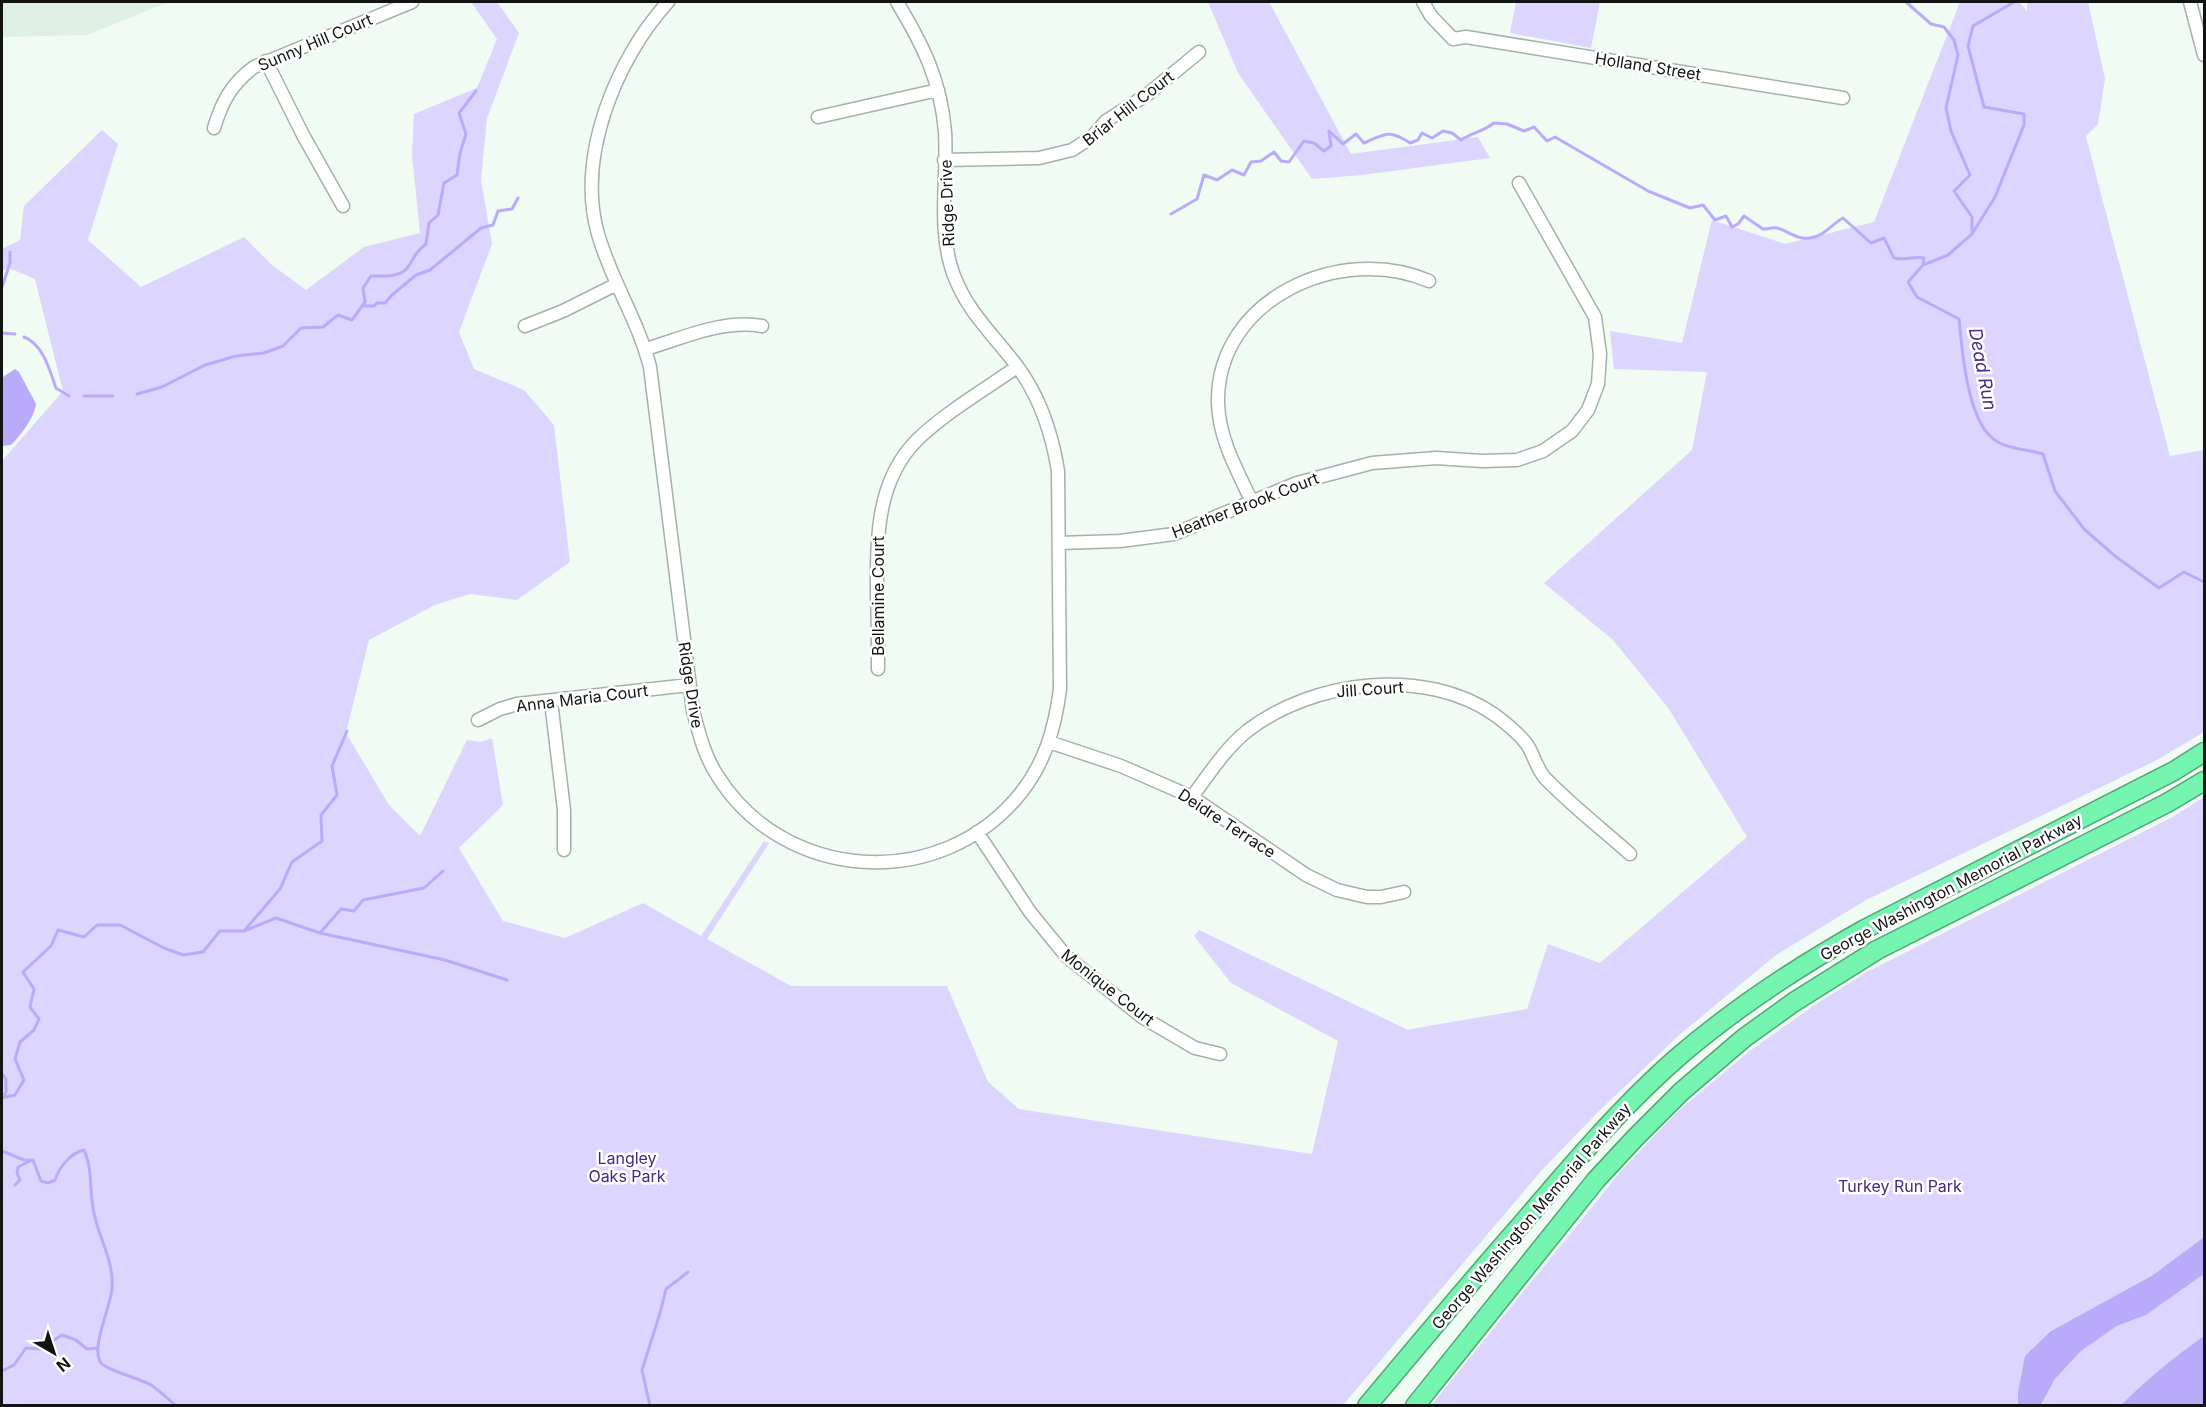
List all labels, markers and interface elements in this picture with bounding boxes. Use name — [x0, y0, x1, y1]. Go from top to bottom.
street label: Sunny Hill Court — [255, 9, 375, 75]
street label: Holland Street — [1594, 48, 1702, 84]
street label: Briar Hill Court — [1078, 66, 1178, 150]
street label: Ridge Drive — [935, 159, 959, 247]
water label: Dead Run — [1965, 326, 2001, 412]
street label: Heather Brook Court — [1169, 468, 1321, 542]
street label: Bellamine Court — [868, 536, 888, 656]
street label: Ridge Drive — [674, 640, 708, 730]
street label: Jill Court — [1336, 677, 1404, 701]
street label: Anna Maria Court — [515, 680, 649, 716]
street label: Deidre Terrace — [1174, 784, 1280, 862]
street label: George Washington Memorial Parkway — [1817, 809, 2085, 965]
street label: Monique Court — [1057, 944, 1159, 1030]
street label: George Washington Memorial Parkway — [1427, 1099, 1635, 1333]
park label: Langley Oaks Park — [588, 1148, 666, 1186]
park label: Turkey Run Park — [1838, 1176, 1962, 1196]
north arrow — [24, 1323, 84, 1383]
text: N — [52, 1353, 74, 1376]

